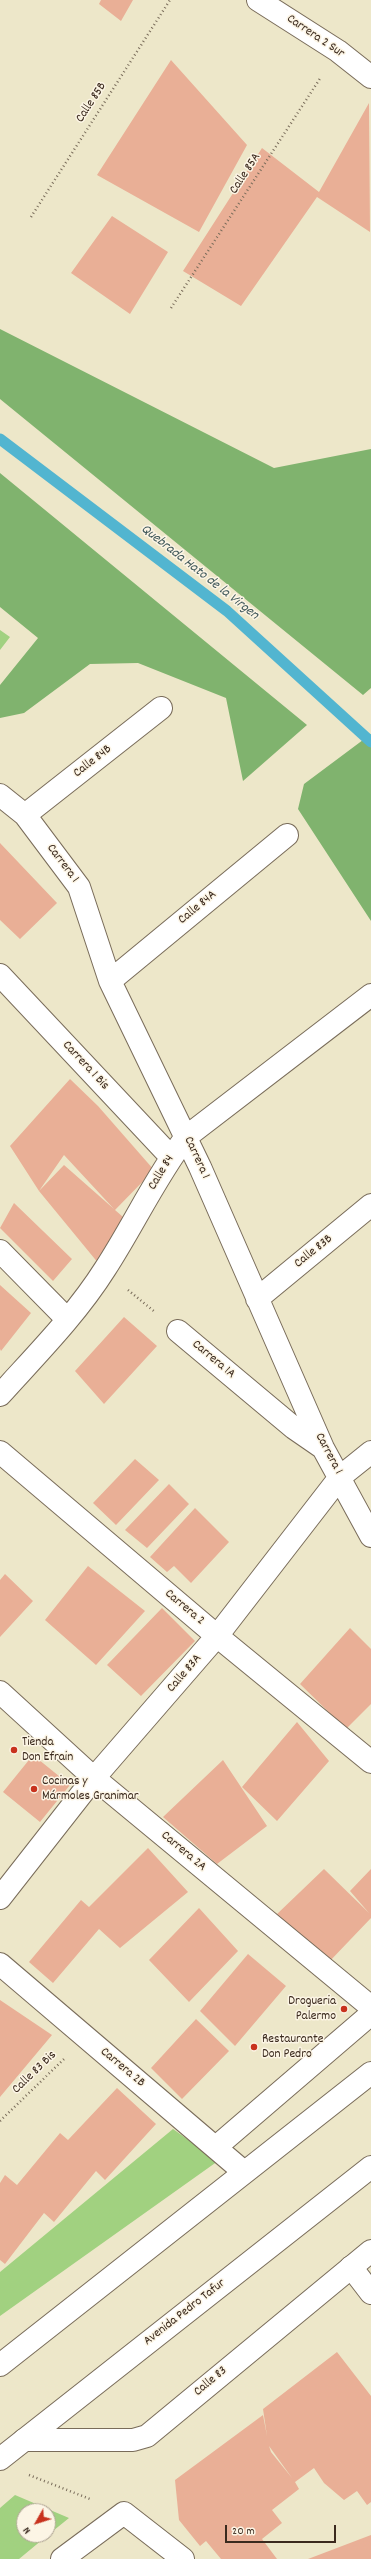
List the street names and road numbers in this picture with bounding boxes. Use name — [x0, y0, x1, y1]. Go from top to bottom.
street label: Carrera 2 Sur — [283, 12, 347, 62]
street label: Calle 85B — [73, 80, 111, 126]
street label: Calle 85A — [227, 151, 265, 197]
street label: Calle 84B — [71, 742, 115, 782]
street label: Carrera 1 — [42, 841, 82, 887]
street label: Calle 84A — [176, 888, 220, 928]
street label: Carrera 1 Bis — [58, 1038, 112, 1094]
street label: Carrera 1 — [180, 1134, 212, 1182]
street label: Calle 84 — [146, 1153, 178, 1193]
street label: Calle 83B — [292, 1232, 336, 1272]
street label: Carrera 1A — [188, 1337, 238, 1383]
street label: Carrera 1 — [311, 1431, 345, 1477]
street label: Carrera 2 — [161, 1587, 207, 1629]
street label: Calle 83A — [164, 1652, 206, 1696]
street label: Carrera 2A — [157, 1828, 209, 1876]
street label: Carrera 2B — [96, 2045, 148, 2091]
street label: Calle 83 Bis — [10, 2048, 60, 2098]
street label: Avenida Pedro Tafur — [141, 2276, 229, 2350]
street label: Calle 83 — [191, 2364, 231, 2400]

